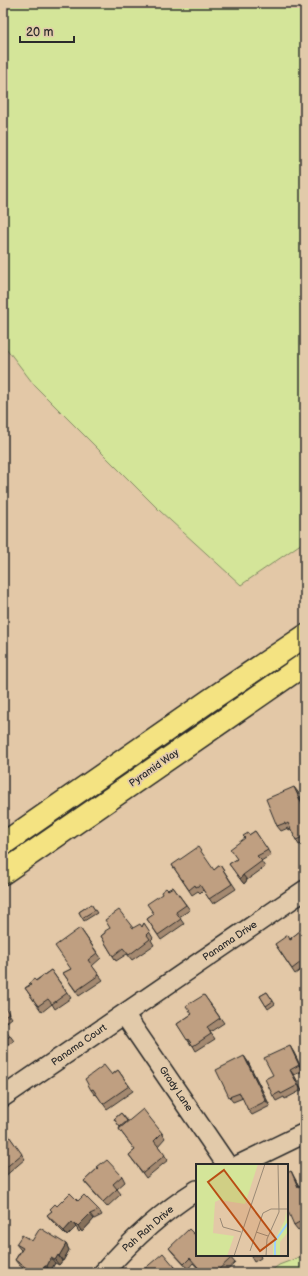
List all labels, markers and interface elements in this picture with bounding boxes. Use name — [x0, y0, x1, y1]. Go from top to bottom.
scale bar — [20, 18, 74, 44]
text: 20 m — [26, 25, 53, 40]
street label: Pyramid Way — [127, 746, 181, 789]
street label: Panama Drive — [201, 918, 260, 964]
street label: Panama Court — [49, 1022, 109, 1068]
street label: Grady Lane — [157, 1064, 195, 1114]
inset map — [196, 1164, 288, 1256]
street label: Pah Rah Drive — [120, 1203, 176, 1255]

